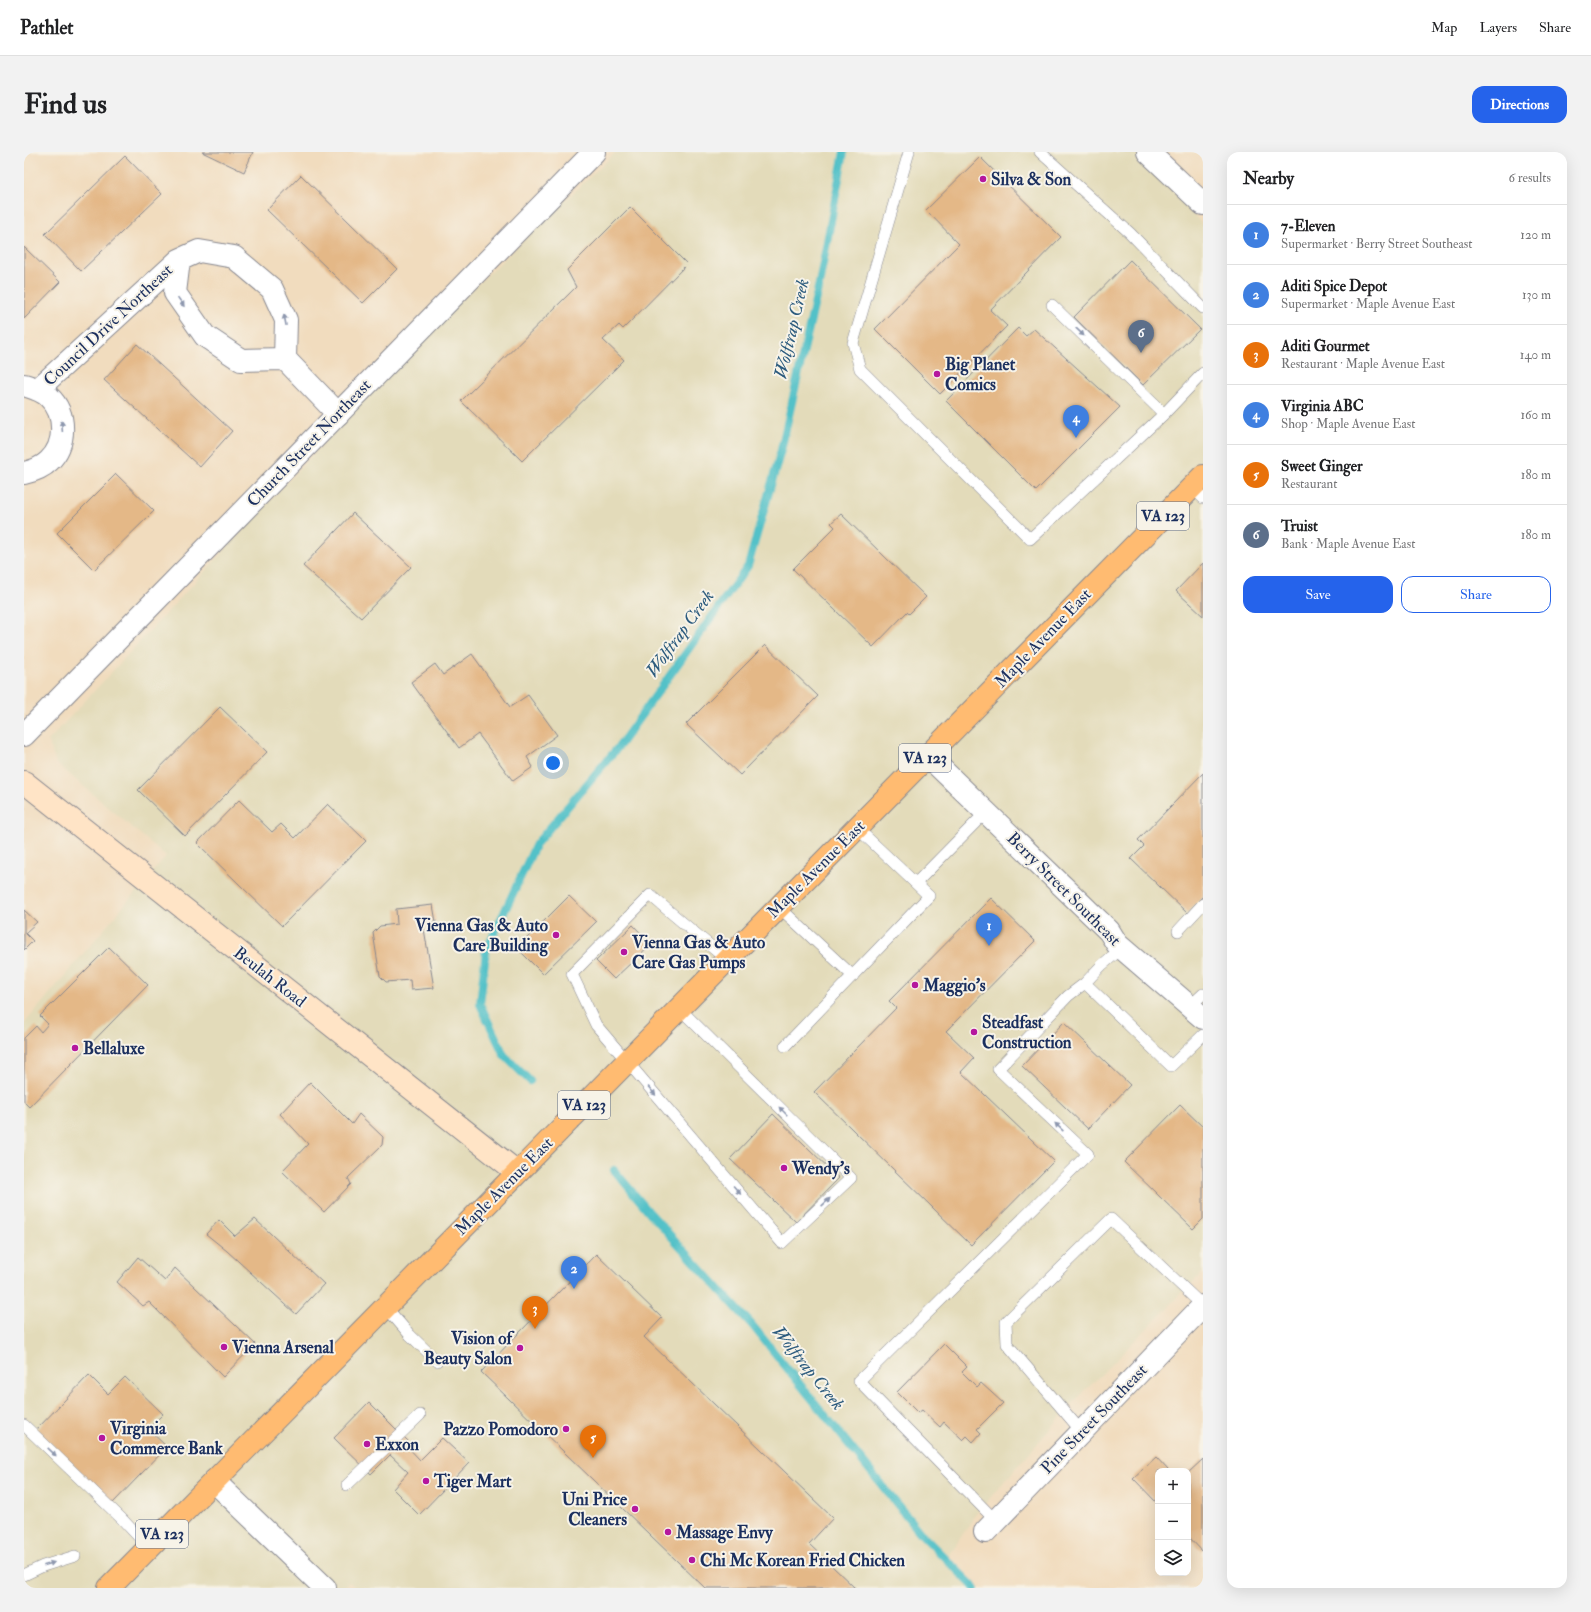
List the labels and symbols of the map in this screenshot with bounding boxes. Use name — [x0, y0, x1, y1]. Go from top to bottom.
place label: Silva & Son — [991, 169, 1071, 190]
marker: Silva & Son — [978, 174, 988, 184]
street label: Council Drive Northeast — [39, 259, 177, 390]
water label: Wolftrap Creek — [769, 277, 815, 381]
one-way arrow — [177, 297, 185, 307]
one-way arrow — [281, 314, 287, 327]
pin: 6 — [1128, 320, 1154, 353]
one-way arrow — [1075, 328, 1085, 337]
place label: Big Planet Comics — [945, 354, 1016, 395]
marker: Big Planet Comics — [932, 369, 942, 379]
street label: Church Street Northeast — [243, 374, 376, 511]
pin: 4 — [1063, 405, 1089, 438]
one-way arrow — [58, 420, 65, 432]
road number: VA 123 — [1137, 502, 1189, 530]
street label: Maple Avenue East — [990, 584, 1097, 693]
water label: Wolftrap Creek — [641, 586, 719, 682]
road number: VA 123 — [899, 744, 951, 772]
your location — [543, 753, 563, 773]
street label: Maple Avenue East — [763, 815, 870, 923]
street label: Berry Street Southeast — [1002, 828, 1126, 951]
pin: 1 — [976, 913, 1002, 946]
place label: Vienna Gas & Auto Care Building — [414, 915, 549, 957]
marker: Vienna Gas & Auto Care Building — [551, 930, 561, 940]
place label: Vienna Gas & Auto Care Gas Pumps — [631, 932, 765, 974]
street label: Beulah Road — [229, 942, 311, 1012]
marker: Vienna Gas & Auto Care Gas Pumps — [619, 947, 629, 957]
place label: Maggio's — [922, 975, 986, 997]
marker: Maggio's — [910, 980, 920, 990]
place label: Steadfast Construction — [982, 1012, 1072, 1053]
marker: Steadfast Construction — [969, 1027, 979, 1037]
place label: Bellaluxe — [83, 1038, 145, 1059]
marker: Bellaluxe — [70, 1043, 80, 1053]
one-way arrow — [648, 1086, 657, 1097]
road number: VA 123 — [558, 1091, 610, 1119]
one-way arrow — [778, 1106, 788, 1116]
one-way arrow — [1054, 1122, 1064, 1132]
street label: Maple Avenue East — [451, 1132, 558, 1240]
place label: Wendy's — [791, 1158, 850, 1180]
marker: Wendy's — [779, 1163, 789, 1173]
one-way arrow — [732, 1185, 741, 1195]
one-way arrow — [821, 1197, 832, 1206]
pin: 2 — [561, 1256, 587, 1289]
pin: 3 — [522, 1296, 548, 1329]
water label: Wolftrap Creek — [767, 1321, 849, 1415]
place label: Vision of Beauty Salon — [424, 1328, 515, 1370]
place label: Vienna Arsenal — [231, 1337, 334, 1358]
marker: Vienna Arsenal — [219, 1342, 229, 1352]
marker: Vision of Beauty Salon — [515, 1343, 525, 1353]
street label: Pine Street Southeast — [1036, 1359, 1152, 1478]
place label: Virginia Commerce Bank — [109, 1418, 224, 1459]
place label: Pazzo Pomodoro — [443, 1419, 558, 1440]
marker: Pazzo Pomodoro — [561, 1424, 571, 1434]
pin: 5 — [580, 1425, 606, 1458]
marker: Virginia Commerce Bank — [97, 1433, 107, 1443]
place label: Exxon — [375, 1434, 419, 1455]
marker: Exxon — [362, 1439, 372, 1449]
one-way arrow — [47, 1447, 57, 1457]
place label: Tiger Mart — [433, 1471, 512, 1493]
marker: Tiger Mart — [421, 1476, 431, 1486]
place label: Uni Price Cleaners — [562, 1489, 628, 1530]
marker: Uni Price Cleaners — [630, 1504, 640, 1514]
road number: VA 123 — [136, 1520, 188, 1548]
place label: Massage Envy — [675, 1522, 773, 1544]
marker: Massage Envy — [663, 1527, 673, 1537]
place label: Chi Mc Korean Fried Chicken — [700, 1550, 905, 1571]
marker: Chi Mc Korean Fried Chicken — [687, 1555, 697, 1565]
one-way arrow — [43, 1561, 55, 1567]

